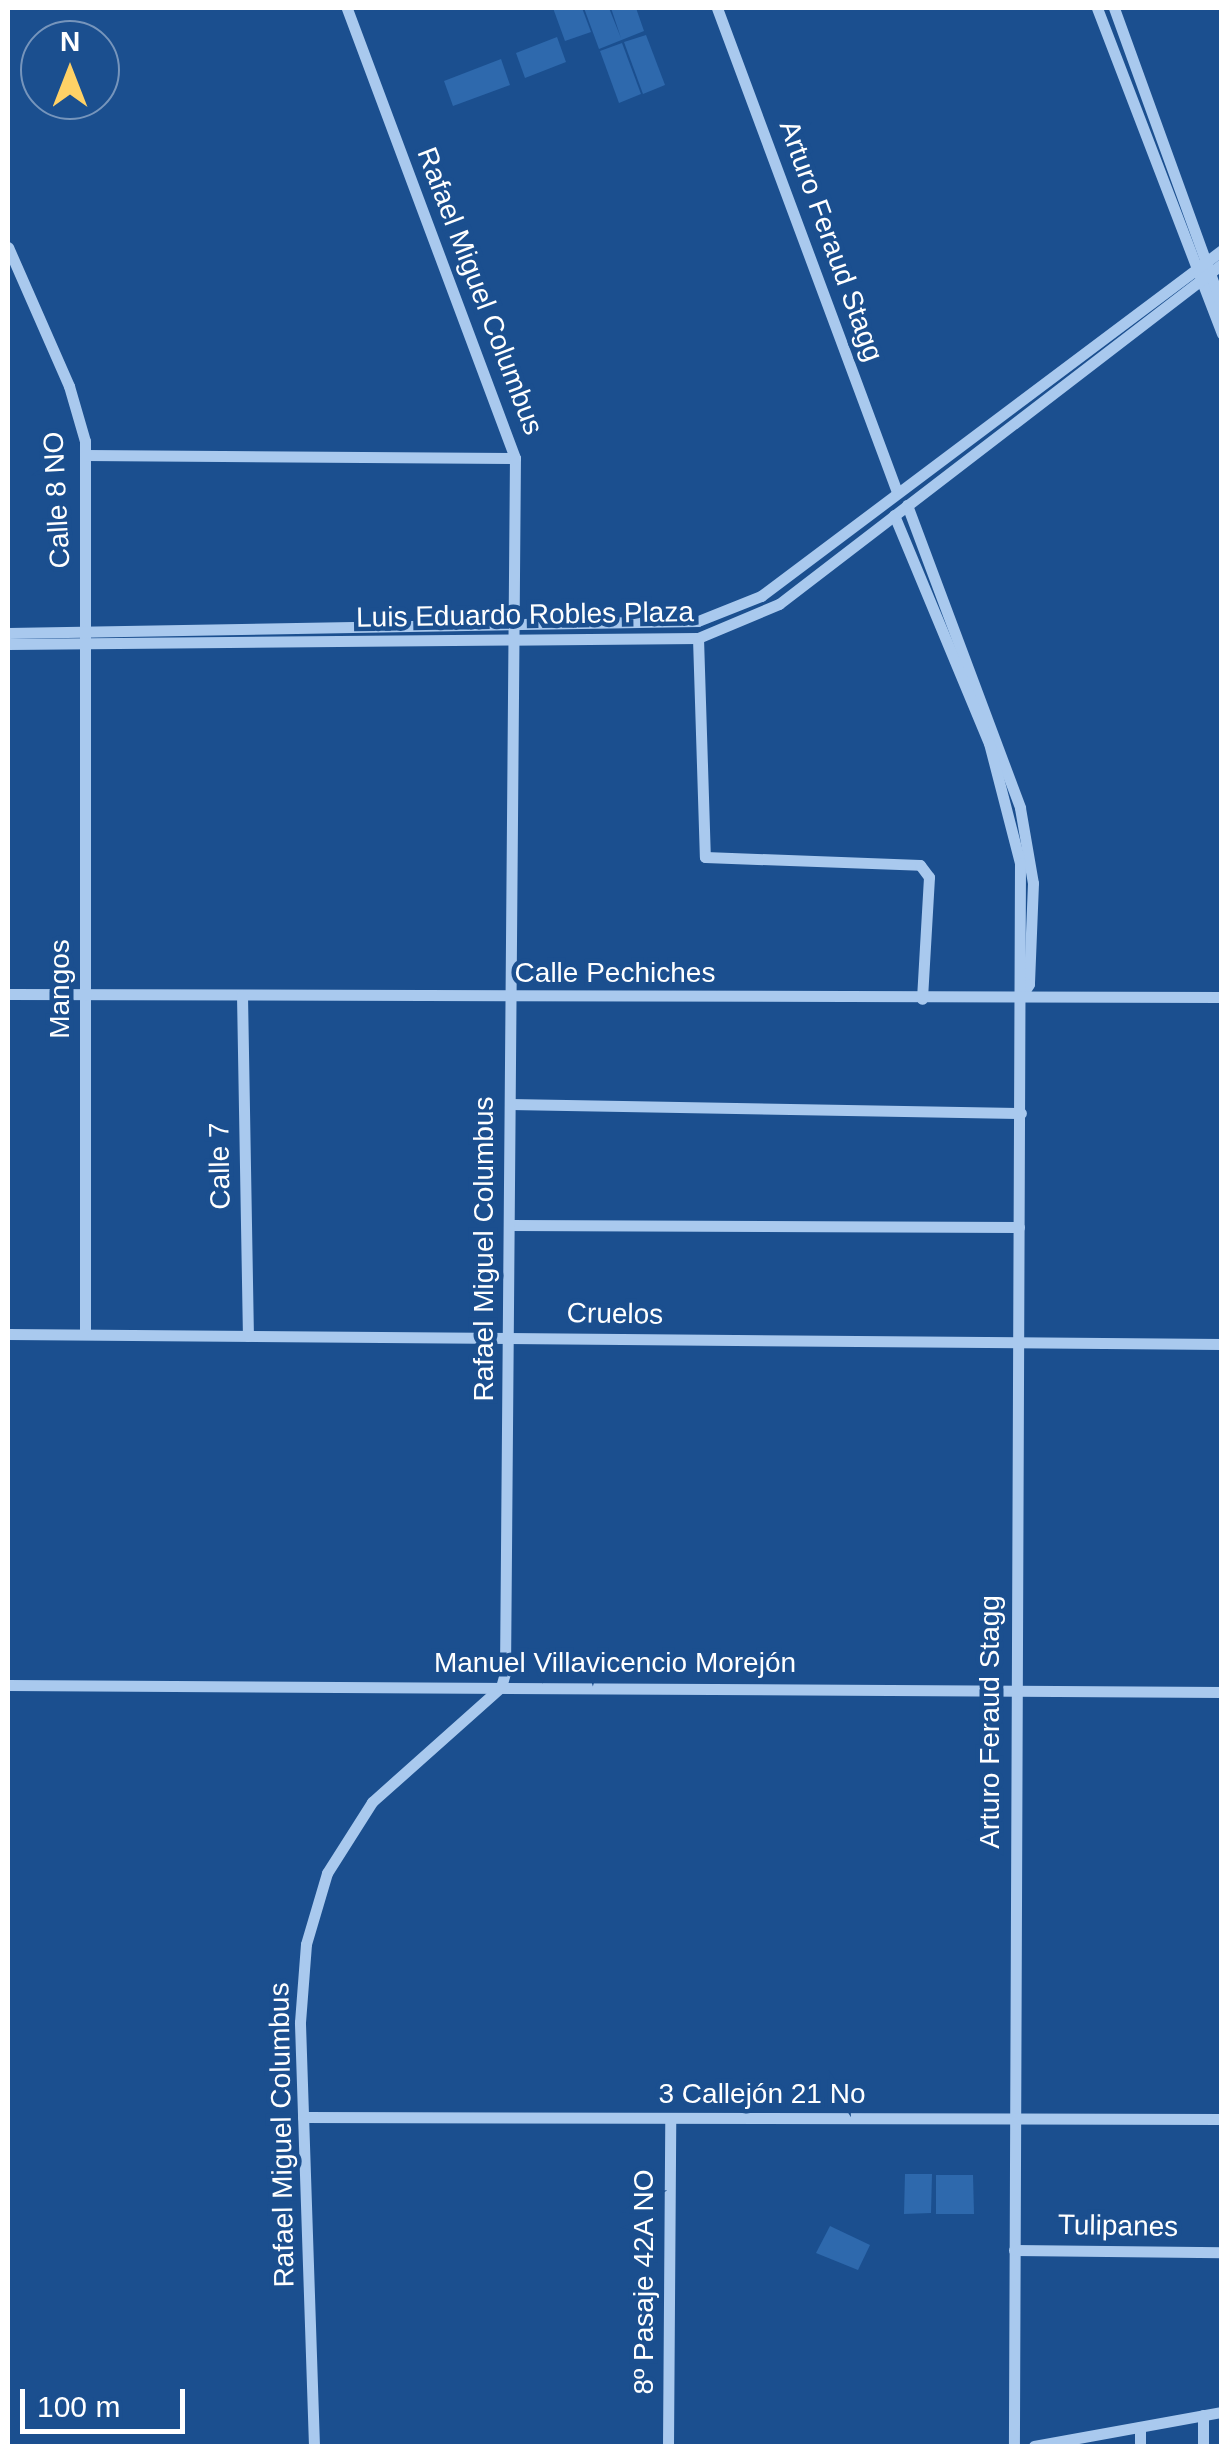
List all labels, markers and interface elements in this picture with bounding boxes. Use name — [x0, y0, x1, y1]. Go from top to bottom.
north arrow — [20, 20, 120, 120]
text: N — [60, 26, 80, 57]
street label: Arturo Feraud Stagg — [772, 116, 890, 366]
street label: Rafael Miguel Columbus — [410, 143, 550, 439]
street label: Calle 8 NO — [37, 431, 77, 569]
street label: Luis Eduardo Robles Plaza — [356, 595, 694, 635]
street label: Mangos — [43, 939, 77, 1039]
street label: Calle Pechiches — [515, 956, 715, 990]
street label: Rafael Miguel Columbus — [467, 1096, 501, 1402]
street label: Calle 7 — [202, 1122, 238, 1210]
street label: Cruelos — [566, 1296, 664, 1332]
street label: Arturo Feraud Stagg — [973, 1595, 1007, 1849]
street label: Manuel Villavicencio Morejón — [434, 1646, 796, 1680]
street label: Rafael Miguel Columbus — [263, 1982, 301, 2288]
street label: 3 Callejón 21 No — [658, 2077, 866, 2111]
street label: 8º Pasaje 42A NO — [627, 2169, 661, 2395]
street label: Tulipanes — [1058, 2208, 1178, 2244]
scale bar — [25, 2369, 190, 2431]
text: 100 m — [37, 2390, 120, 2423]

